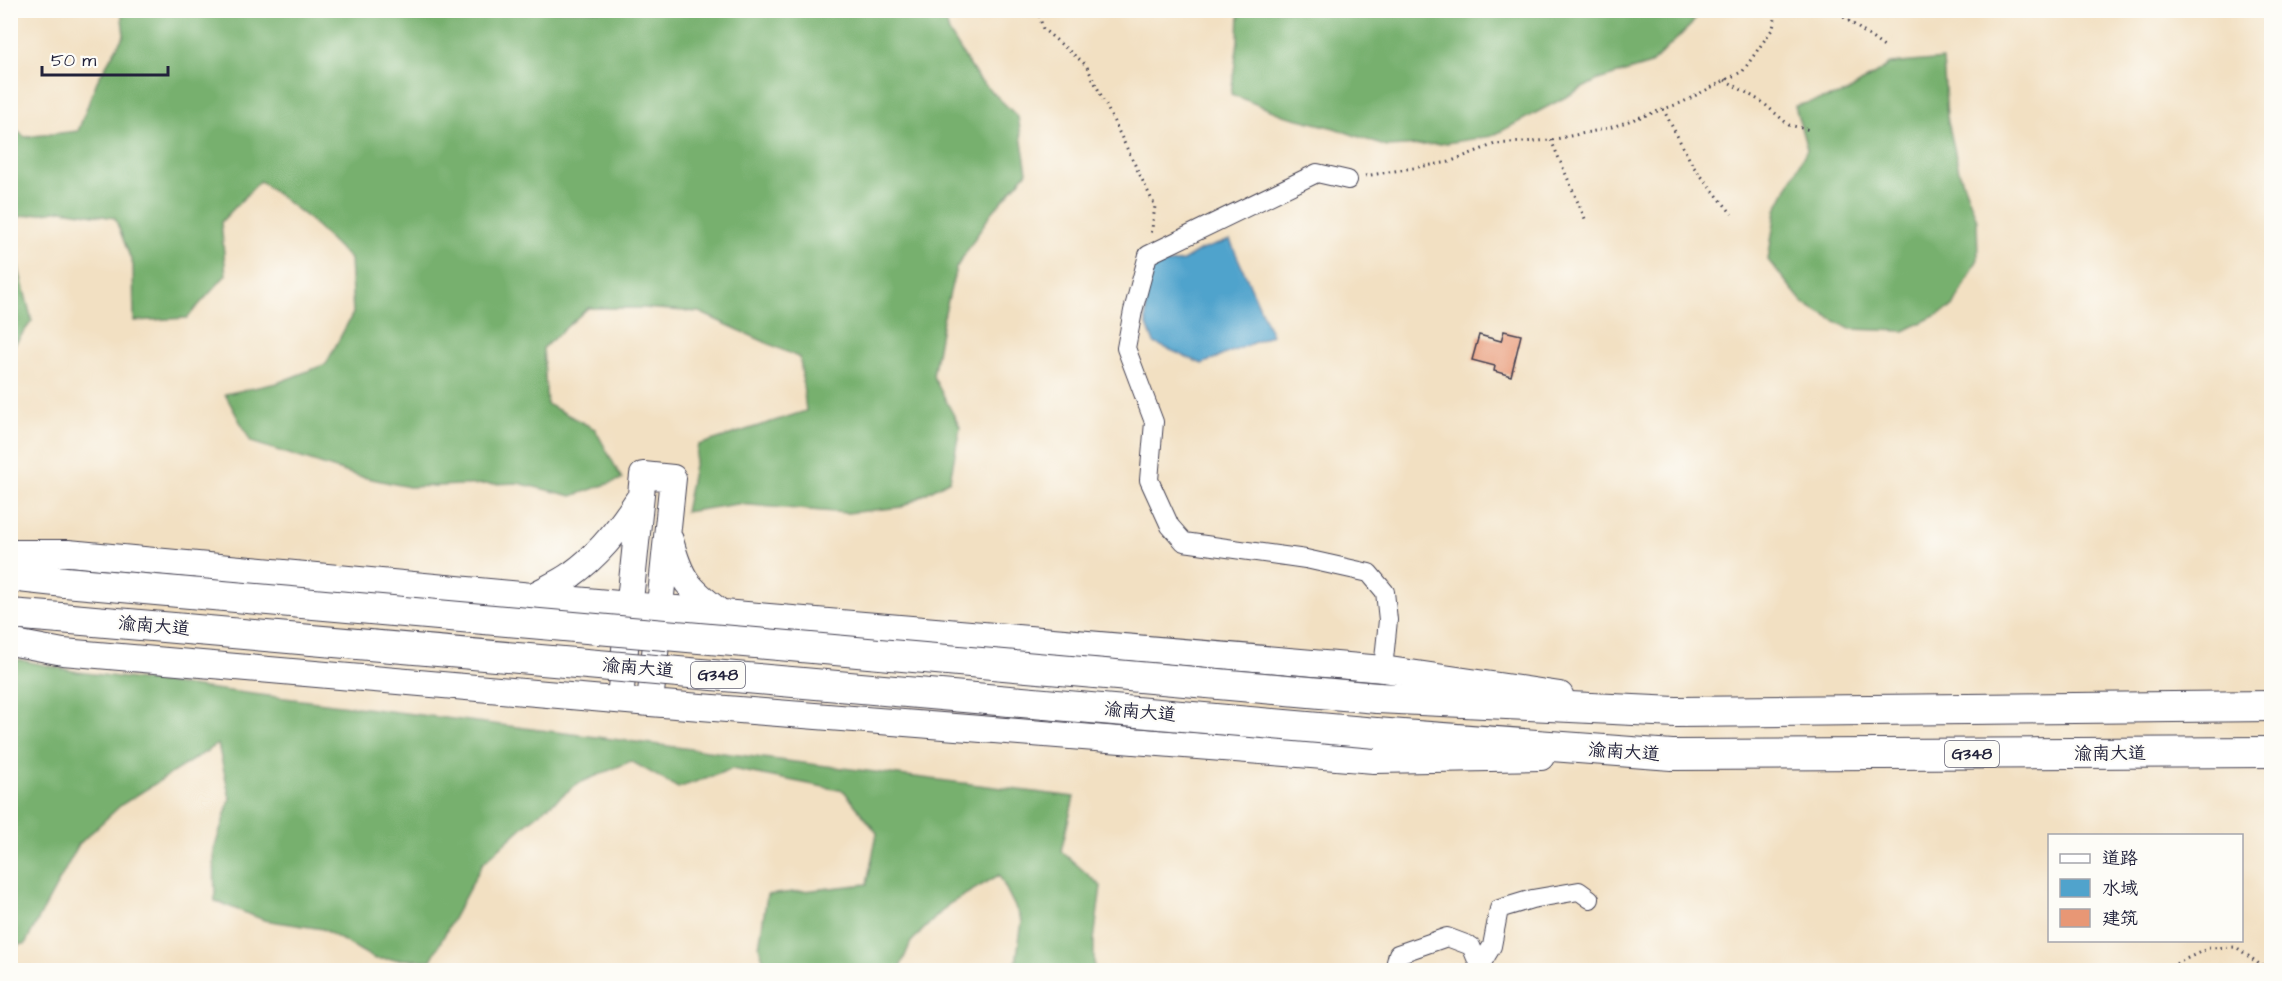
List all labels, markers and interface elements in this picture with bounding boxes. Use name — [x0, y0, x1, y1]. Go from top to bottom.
scale bar — [42, 39, 168, 77]
text: 50 m — [51, 48, 96, 73]
street label: 渝南大道 — [117, 610, 191, 642]
street label: 渝南大道 — [601, 652, 675, 684]
road number: G348 — [691, 662, 745, 688]
street label: 渝南大道 — [1103, 696, 1177, 728]
street label: 渝南大道 — [1587, 737, 1661, 767]
road number: G348 — [1945, 741, 1999, 767]
street label: 渝南大道 — [2074, 741, 2146, 766]
legend — [2048, 834, 2243, 942]
text: 道路 — [2102, 846, 2138, 871]
text: 水域 — [2102, 876, 2138, 901]
text: 建筑 — [2102, 906, 2138, 931]

